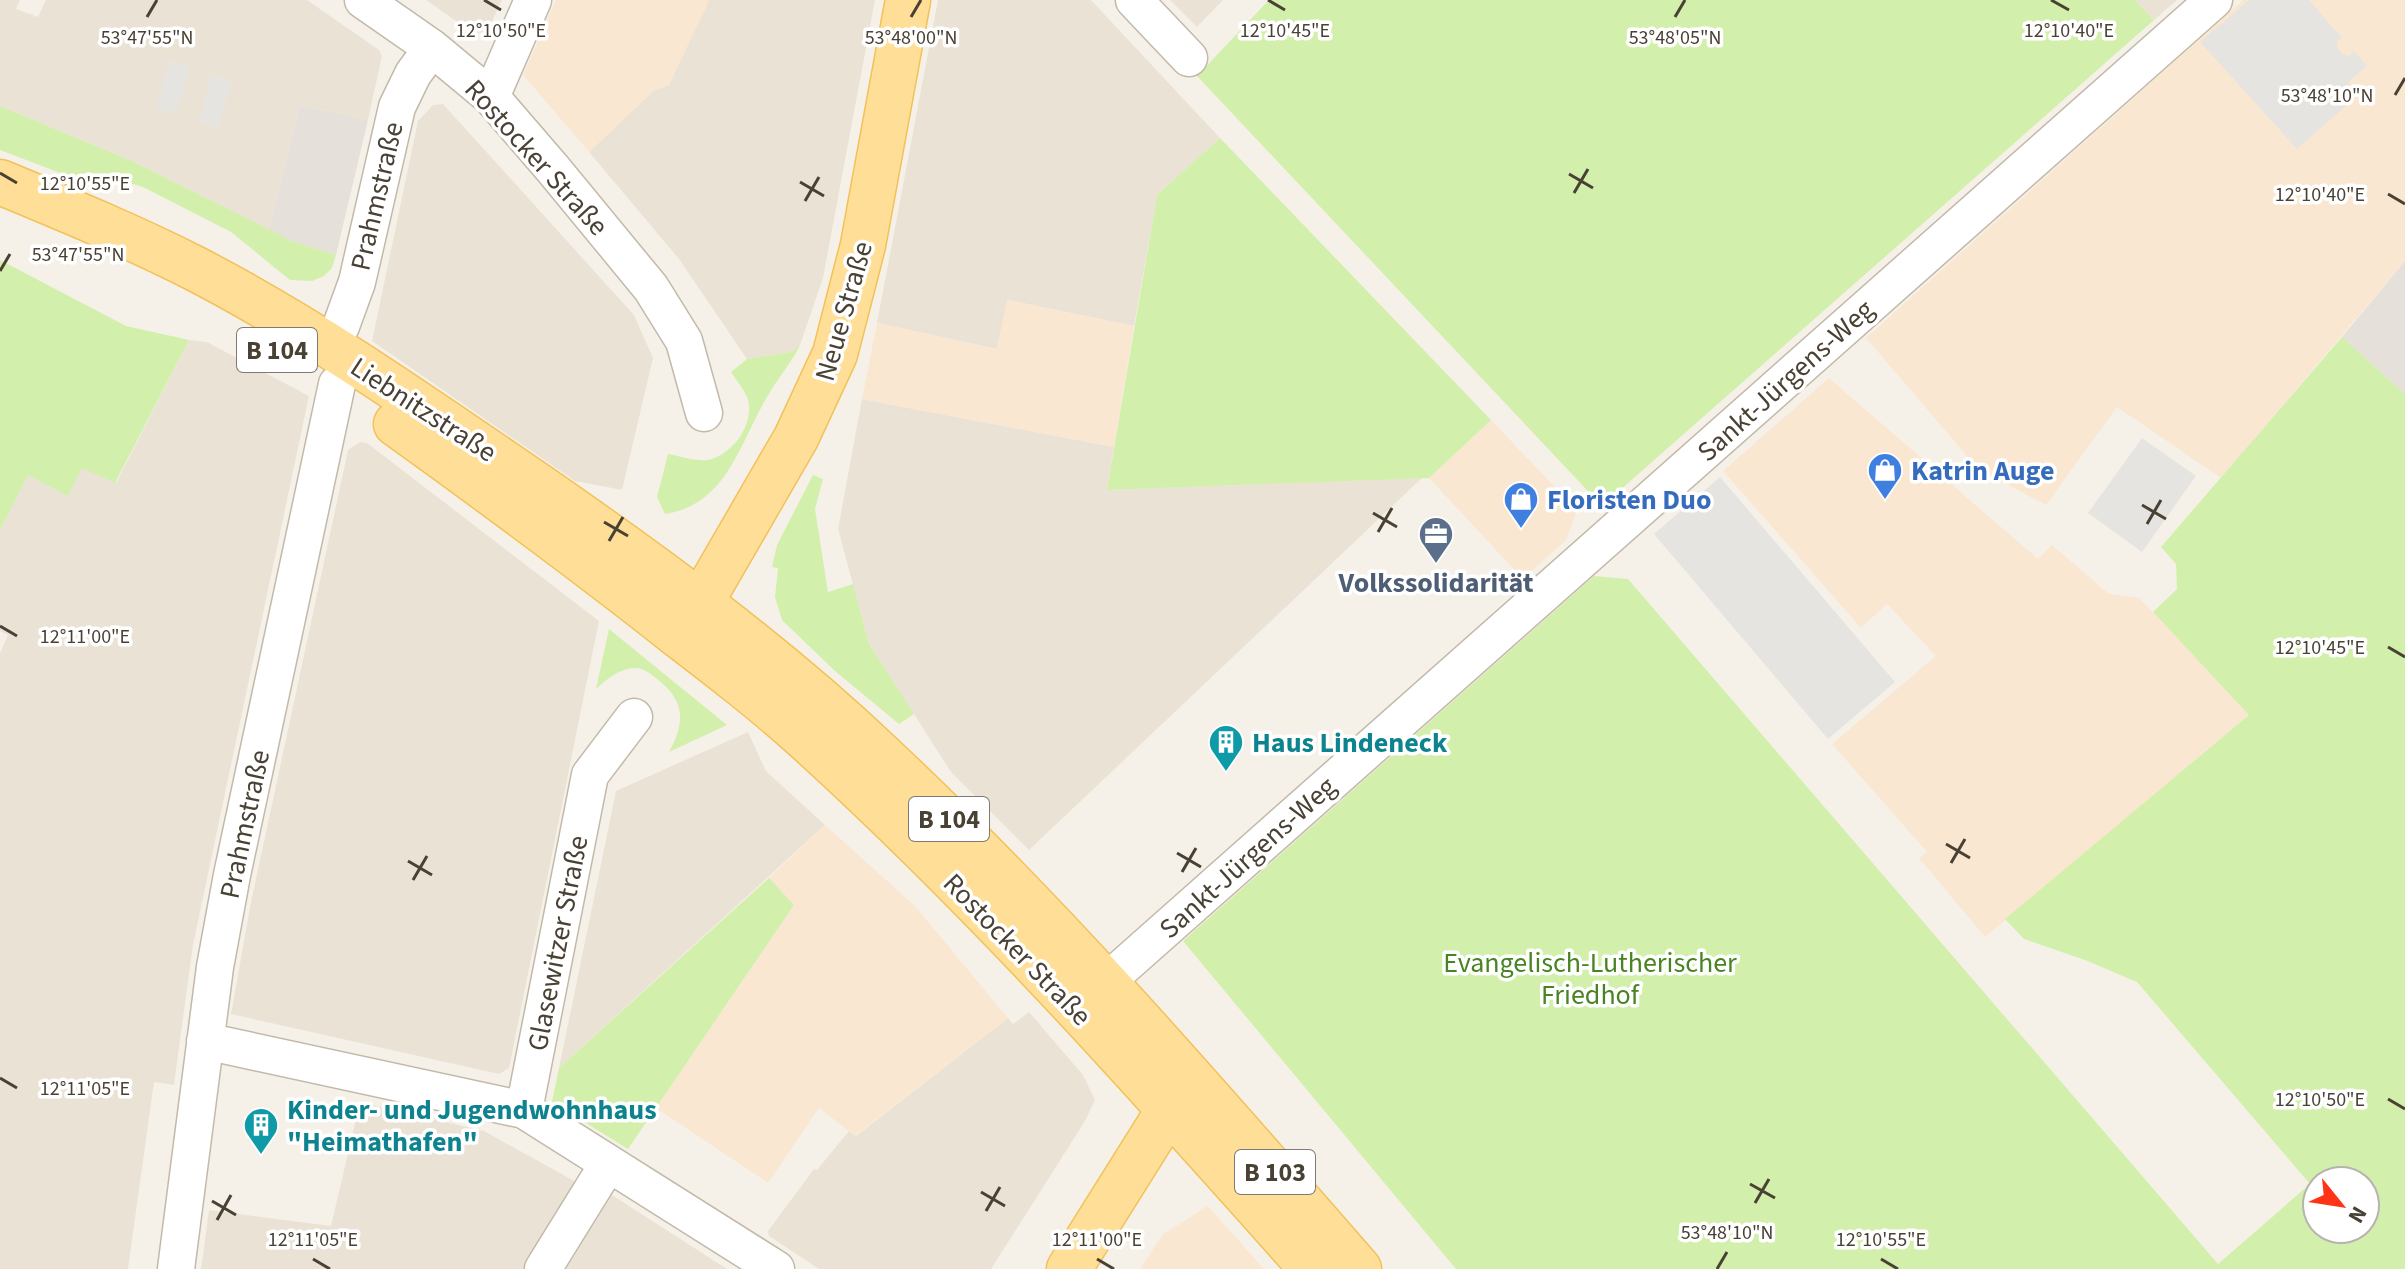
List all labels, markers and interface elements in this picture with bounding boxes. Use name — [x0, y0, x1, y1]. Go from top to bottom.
text: 12°10'50"E — [456, 17, 546, 45]
text: 12°10'45"E — [1240, 17, 1330, 45]
text: 12°10'40"E — [2024, 17, 2114, 45]
text: 53°47'55"N — [101, 24, 193, 52]
text: 53°48'00"N — [865, 24, 957, 52]
text: 53°48'05"N — [1629, 24, 1721, 52]
street label: Rostocker Straße — [455, 71, 618, 245]
text: 53°48'10"N — [2281, 82, 2373, 110]
street label: Prahmstraße — [340, 118, 413, 274]
text: 12°10'55"E — [40, 170, 130, 198]
text: 12°10'40"E — [2275, 181, 2365, 209]
street label: Neue Straße — [805, 237, 883, 386]
text: 53°47'55"N — [32, 241, 124, 269]
street label: Sankt-Jürgens-Weg — [1688, 290, 1883, 471]
road number: B 104 — [237, 328, 317, 372]
street label: Liebnitzstraße — [342, 348, 504, 472]
shop icon: Katrin Auge — [1866, 451, 1904, 501]
place label: Katrin Auge — [1911, 451, 2055, 491]
shop icon: Floristen Duo — [1502, 480, 1540, 530]
place label: Floristen Duo — [1547, 480, 1712, 520]
office icon: Volkssolidarität — [1417, 515, 1455, 565]
place label: Volkssolidarität — [1338, 563, 1534, 603]
text: 12°11'00"E — [40, 623, 130, 651]
text: 12°10'45"E — [2275, 634, 2365, 662]
building icon: Haus Lindeneck — [1207, 723, 1245, 773]
place label: Haus Lindeneck — [1252, 723, 1448, 763]
street label: Prahmstraße — [210, 746, 280, 902]
street label: Sankt-Jürgens-Weg — [1150, 767, 1345, 948]
road number: B 104 — [909, 797, 989, 841]
street label: Glasewitzer Straße — [517, 832, 598, 1054]
street label: Rostocker Straße — [934, 864, 1101, 1035]
park label: Evangelisch-Lutherischer Friedhof — [1443, 943, 1737, 1015]
text: 12°11'05"E — [40, 1075, 130, 1103]
text: 12°10'50"E — [2275, 1086, 2365, 1114]
place label: Kinder- und Jugendwohnhaus "Heimathafen" — [287, 1090, 657, 1162]
building icon: Kinder- und Jugendwohnhaus "Heimathafen" — [242, 1106, 280, 1156]
road number: B 103 — [1235, 1150, 1315, 1194]
north arrow — [2301, 1165, 2381, 1245]
text: N — [2340, 1200, 2375, 1229]
text: 53°48'10"N — [1681, 1219, 1773, 1247]
text: 12°11'05"E — [268, 1226, 358, 1254]
text: 12°11'00"E — [1052, 1226, 1142, 1254]
text: 12°10'55"E — [1836, 1226, 1926, 1254]

